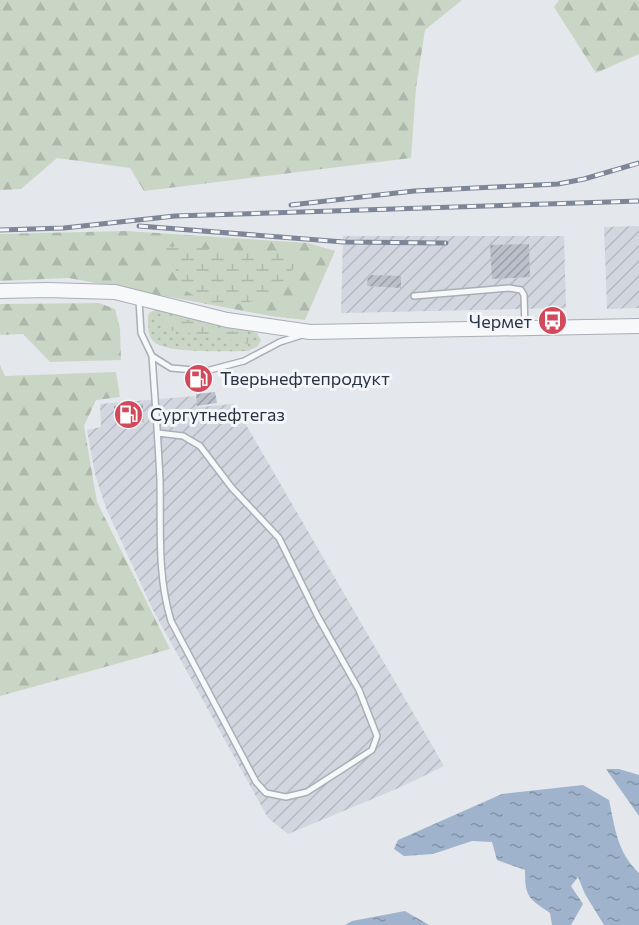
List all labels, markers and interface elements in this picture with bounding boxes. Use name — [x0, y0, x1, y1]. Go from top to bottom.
bus stop icon: Чермет — [537, 305, 569, 337]
place label: Чермет — [469, 310, 533, 332]
fuel station icon: Тверьнефтепродукт — [183, 362, 215, 394]
place label: Тверьнефтепродукт — [220, 367, 390, 389]
fuel station icon: Сургутнефтегаз — [113, 398, 145, 430]
place label: Сургутнефтегаз — [150, 403, 285, 425]

